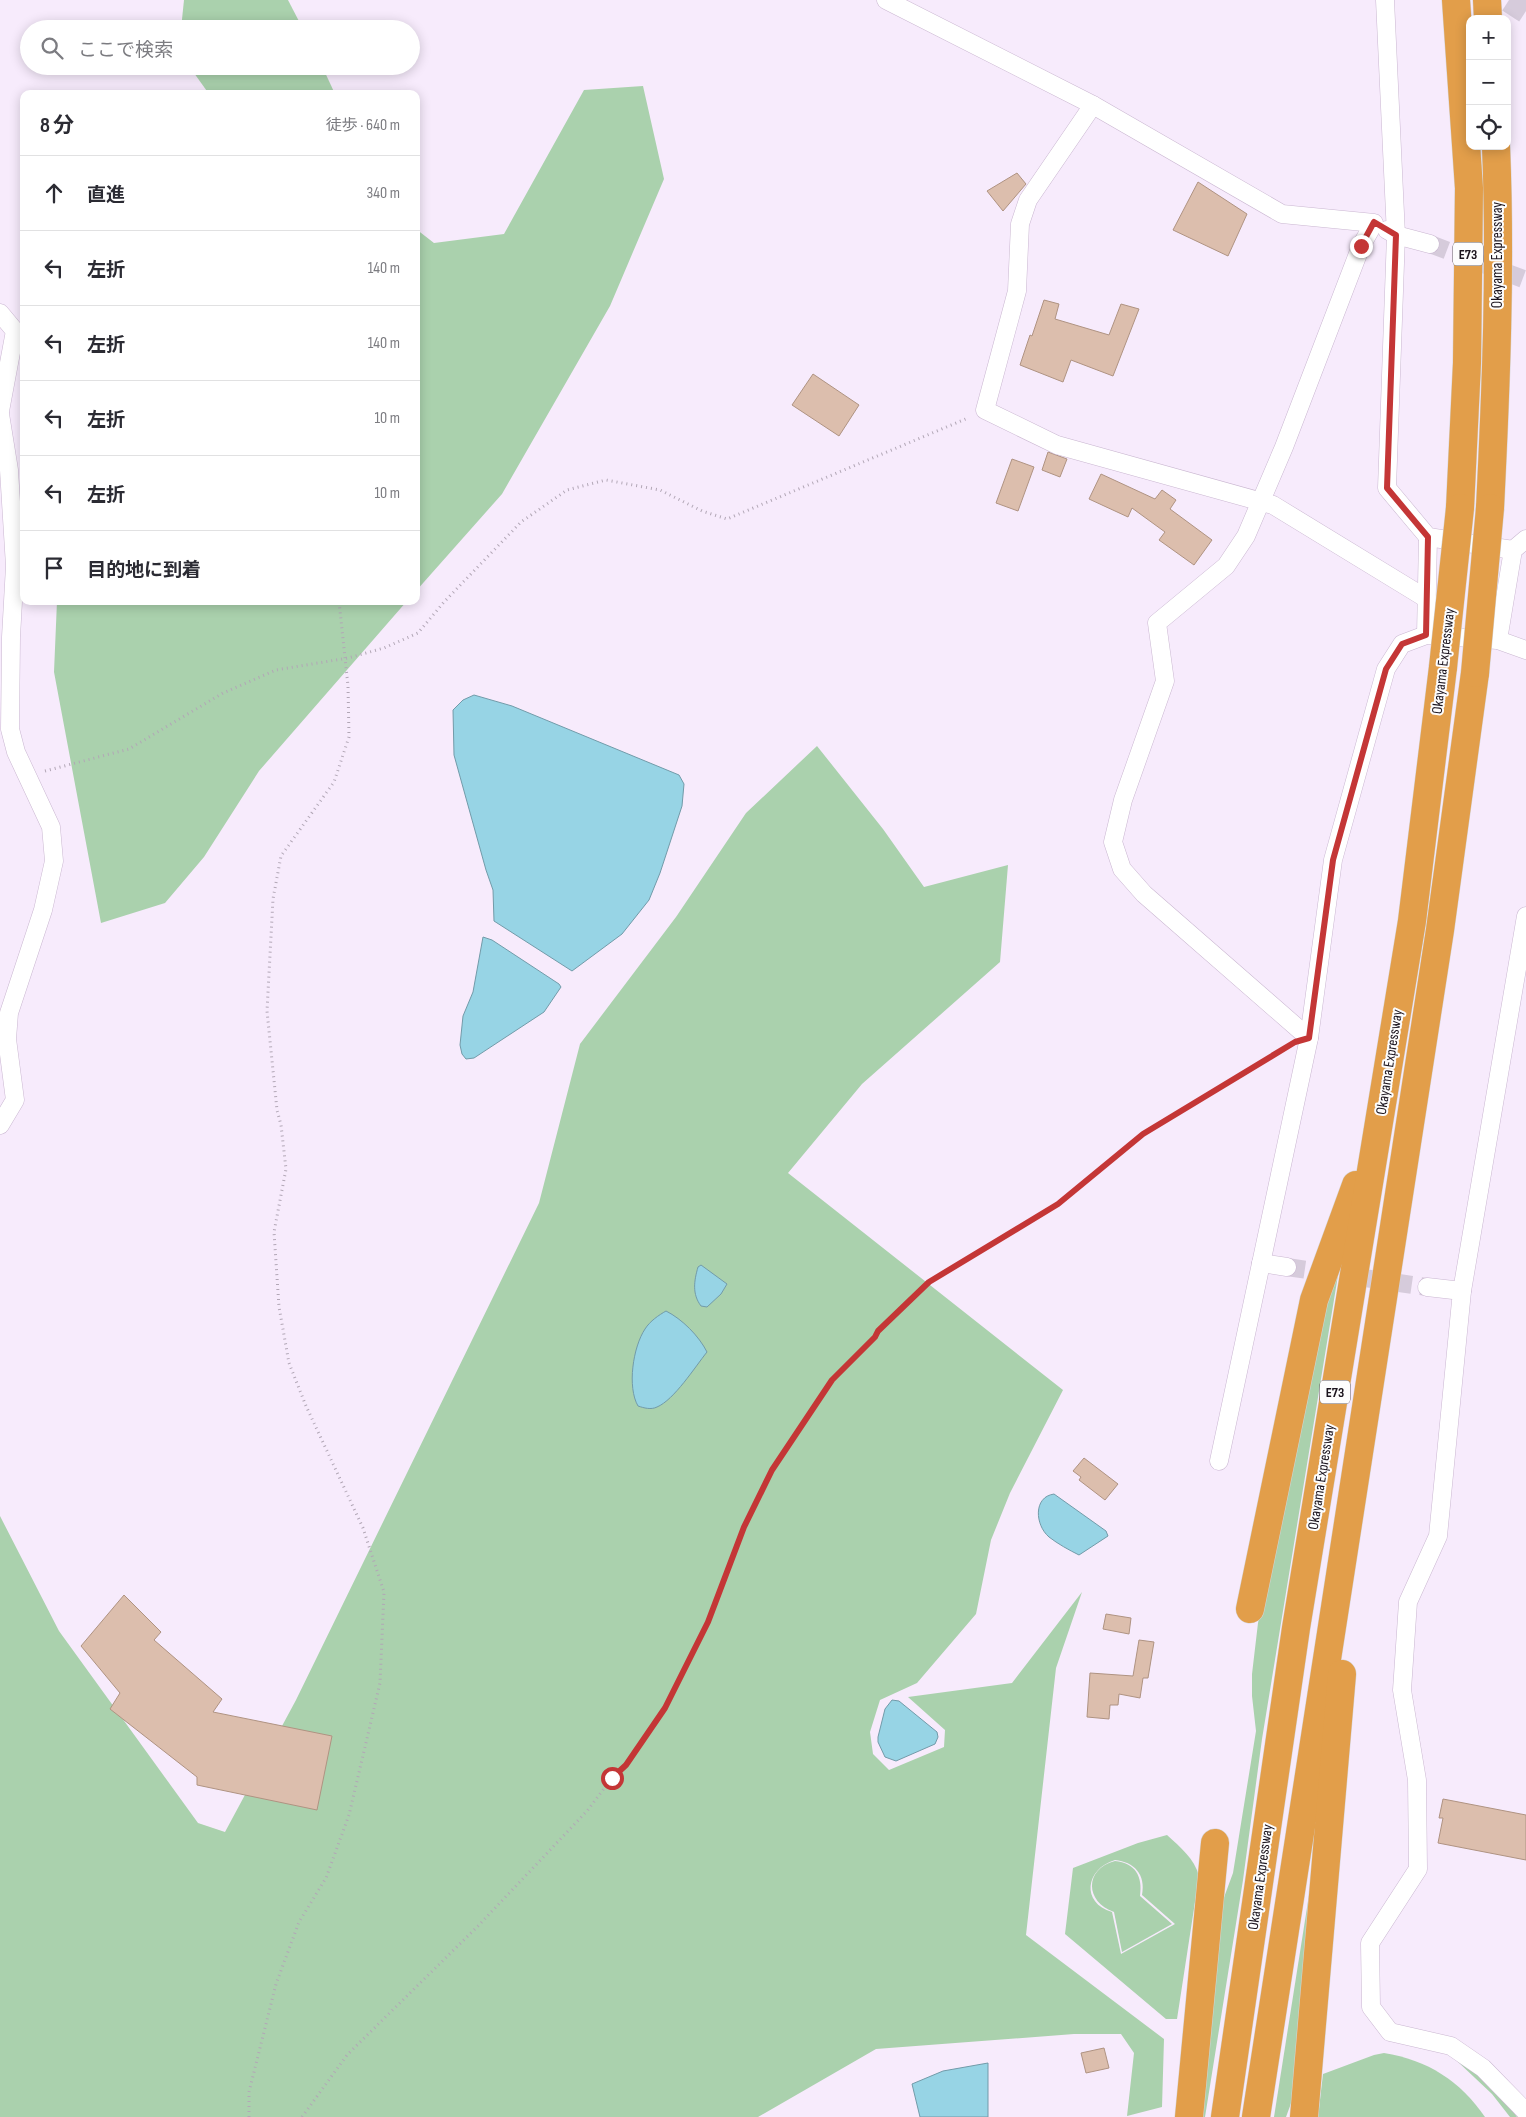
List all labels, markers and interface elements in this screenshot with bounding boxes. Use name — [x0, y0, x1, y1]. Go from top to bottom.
map controls — [1466, 15, 1511, 150]
button: + — [1466, 15, 1511, 60]
search box — [20, 20, 420, 75]
icon: search — [38, 34, 66, 62]
text: ここで検索 — [78, 39, 173, 62]
button: − — [1466, 60, 1511, 105]
button: locate — [1466, 105, 1511, 150]
text: 8 分 — [40, 113, 74, 138]
text: 徒歩 · 640 m — [326, 116, 400, 135]
icon: ahead — [40, 179, 68, 207]
text: 直進 — [87, 184, 125, 207]
text: 340 m — [367, 184, 400, 203]
street label: Okayama Expressway — [1488, 202, 1507, 308]
route end — [1350, 235, 1373, 258]
road number: E73 — [1453, 242, 1483, 266]
icon: left — [40, 254, 68, 282]
text: 左折 — [87, 259, 125, 282]
text: 140 m — [368, 259, 400, 278]
icon: left — [40, 329, 68, 357]
text: 左折 — [87, 334, 125, 357]
text: 140 m — [368, 334, 400, 353]
icon: left — [40, 404, 68, 432]
text: 左折 — [87, 409, 125, 432]
text: 10 m — [374, 409, 400, 428]
icon: left — [40, 479, 68, 507]
text: 左折 — [87, 484, 125, 507]
text: 10 m — [374, 484, 400, 503]
icon: arrive — [40, 554, 68, 582]
text: 目的地に到着 — [87, 559, 201, 582]
street label: Okayama Expressway — [1428, 607, 1459, 715]
street label: Okayama Expressway — [1372, 1008, 1407, 1116]
road number: E73 — [1320, 1380, 1350, 1404]
street label: Okayama Expressway — [1304, 1423, 1339, 1531]
route start — [601, 1767, 624, 1790]
street label: Okayama Expressway — [1244, 1823, 1277, 1931]

